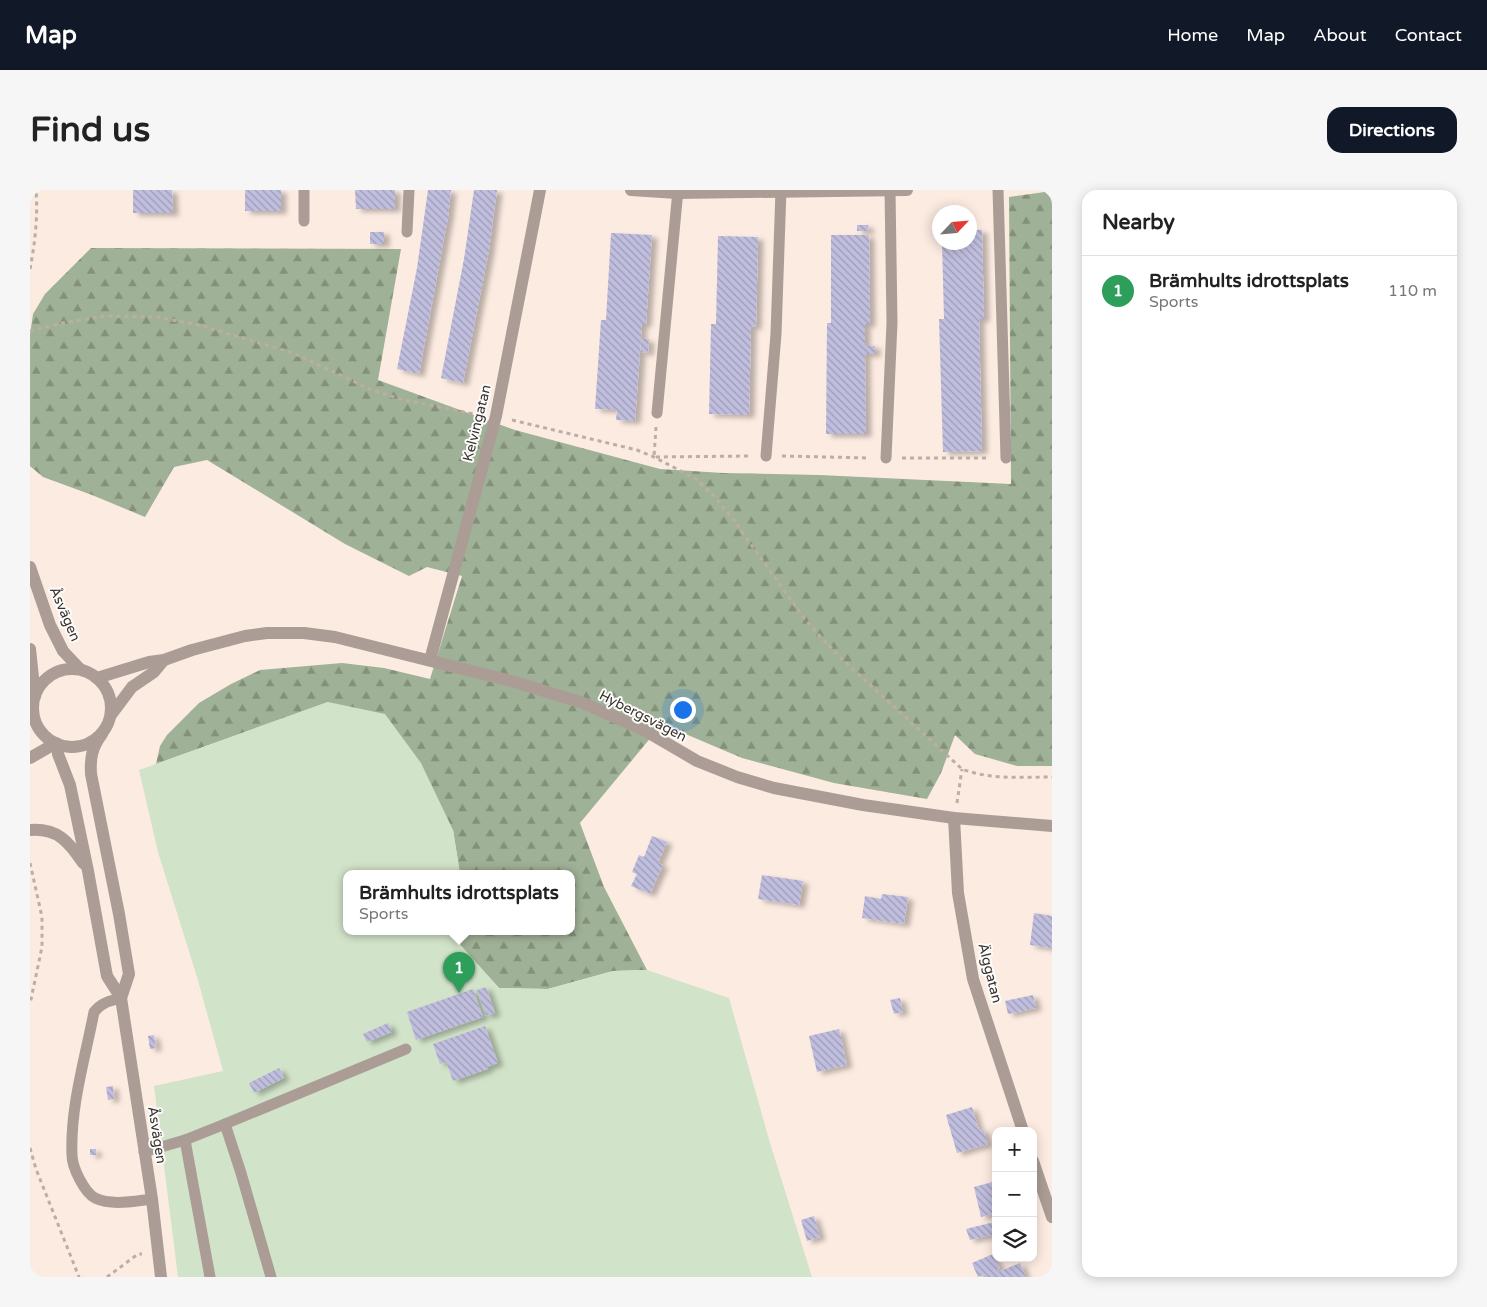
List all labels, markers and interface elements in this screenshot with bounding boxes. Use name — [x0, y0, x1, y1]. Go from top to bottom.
text: Map — [25, 21, 77, 50]
text: Home — [1167, 24, 1218, 46]
text: Map — [1246, 24, 1285, 46]
text: About — [1313, 24, 1367, 46]
text: Contact — [1395, 24, 1462, 46]
button: Directions — [1327, 107, 1457, 153]
text: Find us — [30, 109, 150, 151]
north arrow — [932, 205, 977, 250]
text: Nearby — [1102, 210, 1175, 235]
text: Brämhults idrottsplats — [1149, 270, 1349, 292]
text: 1 — [1113, 281, 1123, 301]
text: 110 m — [1388, 281, 1437, 301]
text: Sports — [1149, 292, 1198, 312]
street label: Kelvingatan — [459, 383, 495, 463]
street label: Åsvägen — [46, 584, 84, 644]
street label: Hybergsvägen — [596, 687, 690, 745]
your location — [670, 697, 696, 723]
popup — [343, 870, 575, 935]
text: Brämhults idrottsplats — [359, 882, 559, 904]
text: Sports — [359, 904, 409, 924]
street label: Älggatan — [974, 941, 1006, 1005]
pin: 1 — [443, 952, 475, 993]
street label: Åsvägen — [144, 1105, 170, 1165]
map controls — [992, 1127, 1037, 1262]
button: + — [992, 1127, 1037, 1172]
button: − — [992, 1172, 1037, 1217]
button: layers — [992, 1217, 1037, 1262]

